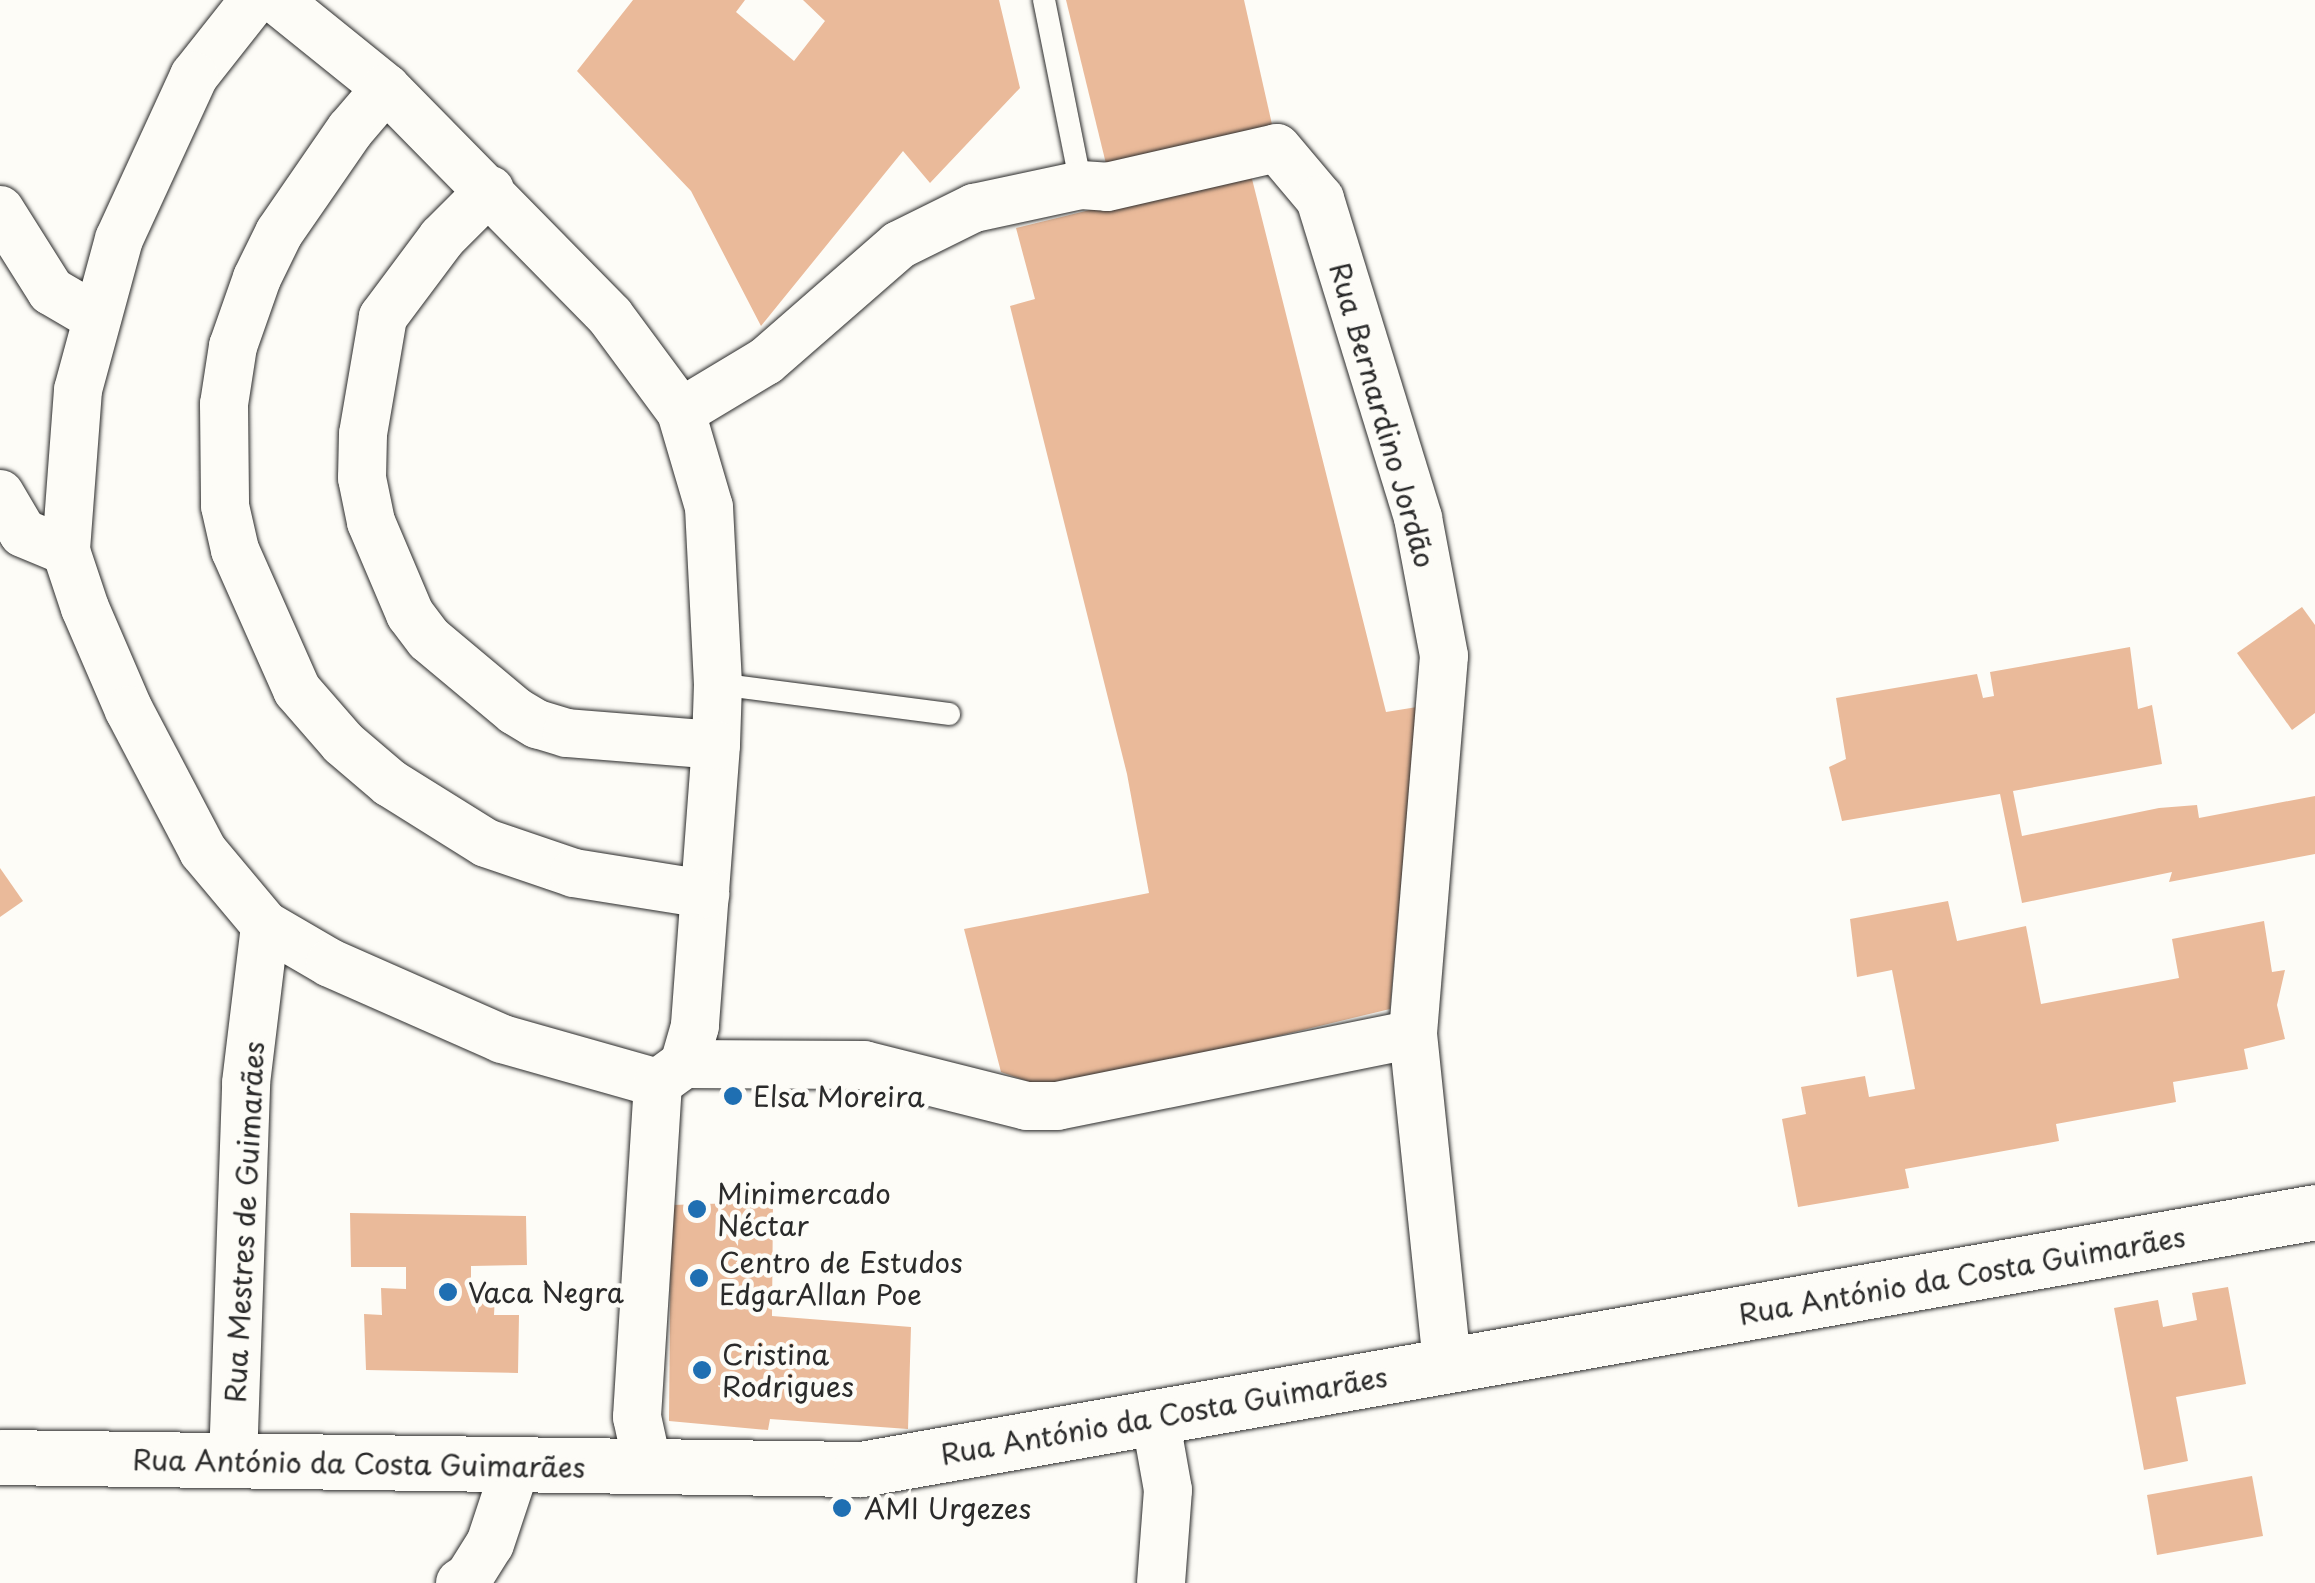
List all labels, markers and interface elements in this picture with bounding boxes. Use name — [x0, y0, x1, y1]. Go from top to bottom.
street label: Rua Bernardino Jordão — [1323, 259, 1443, 571]
street label: Rua Mestres de Guimarães — [218, 1040, 270, 1404]
place label: Elsa Moreira — [753, 1079, 923, 1113]
marker: Elsa Moreira — [722, 1085, 744, 1107]
place label: Minimercado Néctar — [717, 1176, 891, 1242]
marker: Minimercado Néctar — [686, 1198, 708, 1220]
street label: Rua António da Costa Guimarães — [1736, 1219, 2188, 1331]
place label: Centro de Estudos EdgarAllan Poe — [719, 1245, 964, 1311]
marker: Centro de Estudos EdgarAllan Poe — [688, 1267, 710, 1289]
place label: Vaca Negra — [468, 1275, 625, 1309]
marker: Vaca Negra — [437, 1281, 459, 1303]
place label: Cristina Rodrigues — [722, 1337, 854, 1403]
marker: Cristina Rodrigues — [691, 1359, 713, 1381]
street label: Rua António da Costa Guimarães — [938, 1359, 1390, 1471]
street label: Rua António da Costa Guimarães — [132, 1442, 586, 1484]
place label: AMI Urgezes — [864, 1491, 1033, 1525]
marker: AMI Urgezes — [829, 1495, 855, 1521]

